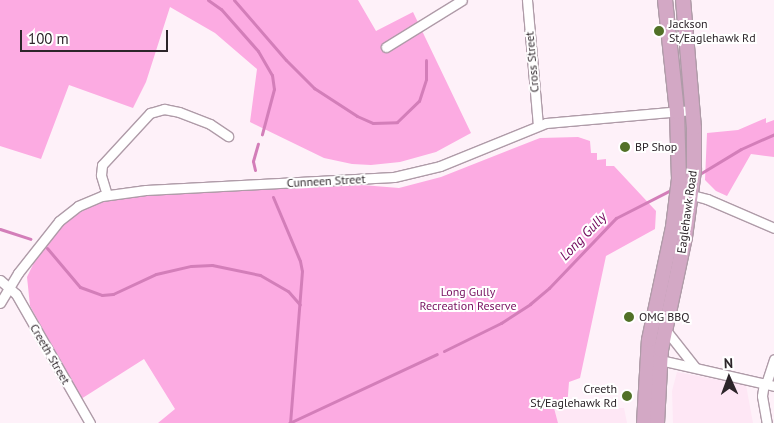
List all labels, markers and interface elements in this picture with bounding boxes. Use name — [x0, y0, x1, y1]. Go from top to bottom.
place label: Jackson St/Eaglehawk Rd — [669, 17, 756, 45]
scale bar — [22, 20, 170, 52]
marker: Jackson St/Eaglehawk Rd — [653, 25, 665, 37]
text: 100 m — [28, 29, 69, 48]
street label: Cross Street — [522, 31, 542, 93]
place label: BP Shop — [635, 140, 678, 154]
marker: BP Shop — [619, 141, 631, 153]
street label: Eaglehawk Road — [674, 169, 700, 255]
street label: Cunneen Street — [286, 172, 366, 190]
water label: Long Gully — [556, 208, 610, 264]
park label: Long Gully Recreation Reserve — [419, 285, 517, 313]
place label: OMG BBQ — [639, 310, 689, 324]
marker: OMG BBQ — [623, 311, 635, 323]
street label: Creeth Street — [27, 321, 73, 387]
north arrow — [704, 353, 754, 403]
text: N — [724, 354, 733, 372]
place label: Creeth St/Eaglehawk Rd — [530, 382, 617, 410]
marker: Creeth St/Eaglehawk Rd — [621, 390, 633, 402]

